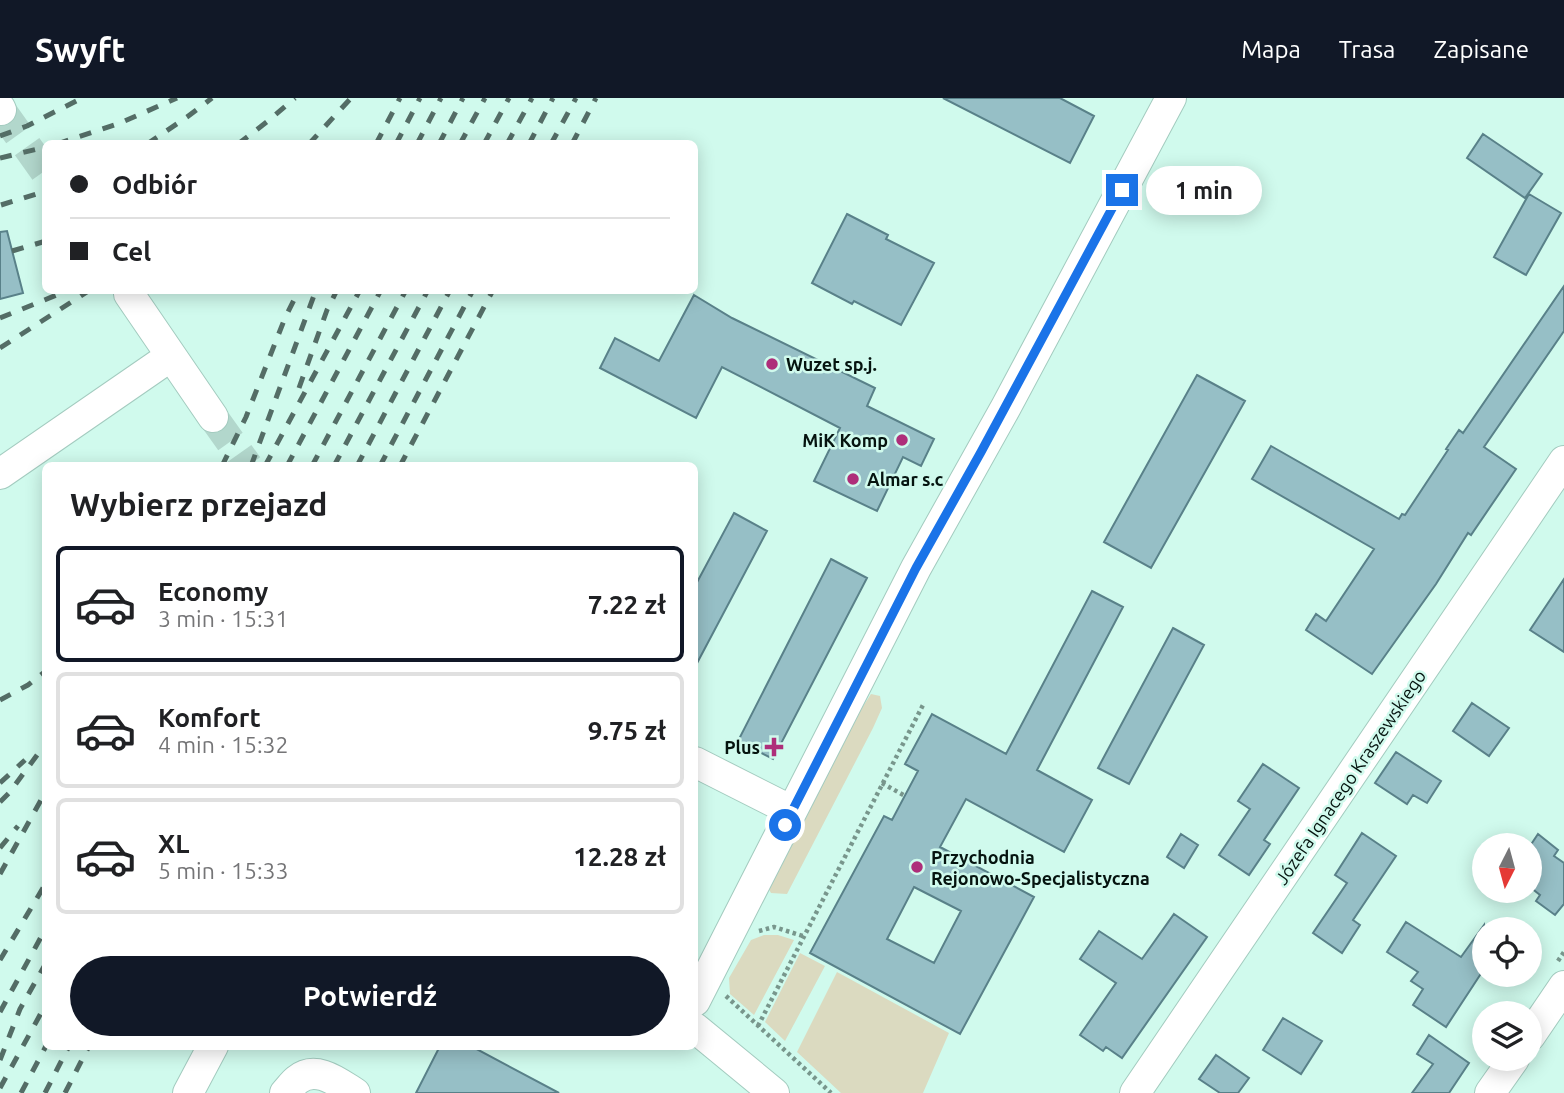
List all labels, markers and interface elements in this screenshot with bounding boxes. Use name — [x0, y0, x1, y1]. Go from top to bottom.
text: Swyft — [35, 31, 125, 68]
text: Mapa — [1241, 36, 1301, 63]
text: Trasa — [1339, 36, 1395, 63]
text: Zapisane — [1433, 36, 1529, 63]
callout: 1 min — [1146, 166, 1262, 214]
text: Odbiór — [112, 170, 197, 199]
route end — [1106, 174, 1138, 206]
text: 1 min — [1175, 178, 1233, 203]
text: Cel — [112, 237, 151, 266]
place label: Wuzet sp.j. — [786, 354, 877, 374]
marker: Wuzet sp.j. — [764, 356, 780, 372]
place label: MiK Komp — [802, 430, 888, 450]
marker: MiK Komp — [894, 432, 910, 448]
place label: Almar s.c — [867, 469, 944, 489]
marker: Almar s.c — [845, 471, 861, 487]
text: Wybierz przejazd — [70, 486, 328, 522]
icon: car — [74, 573, 137, 636]
text: Economy — [158, 577, 268, 606]
text: 7.22 zł — [588, 590, 666, 619]
text: 3 min · 15:31 — [158, 606, 289, 631]
street label: Józefa Ignacego Kraszewskiego — [1271, 666, 1429, 888]
icon: car — [74, 699, 137, 762]
text: Komfort — [158, 703, 261, 732]
text: 9.75 zł — [588, 716, 666, 745]
text: 4 min · 15:32 — [158, 732, 289, 757]
place label: Plus — [724, 737, 760, 757]
marker: Plus — [766, 739, 782, 755]
route start — [769, 809, 801, 841]
icon: car — [74, 825, 137, 888]
text: XL — [158, 829, 189, 858]
north arrow — [1472, 833, 1542, 903]
map controls — [1472, 833, 1542, 1071]
text: 12.28 zł — [573, 842, 666, 871]
place label: Przychodnia Rejonowo-Specjalistyczna — [931, 847, 1150, 888]
text: 5 min · 15:33 — [158, 858, 289, 883]
marker: Przychodnia Rejonowo-Specjalistyczna — [909, 859, 925, 875]
button: locate — [1472, 917, 1542, 987]
button: Potwierdź — [70, 956, 670, 1036]
button: layers — [1472, 1001, 1542, 1071]

